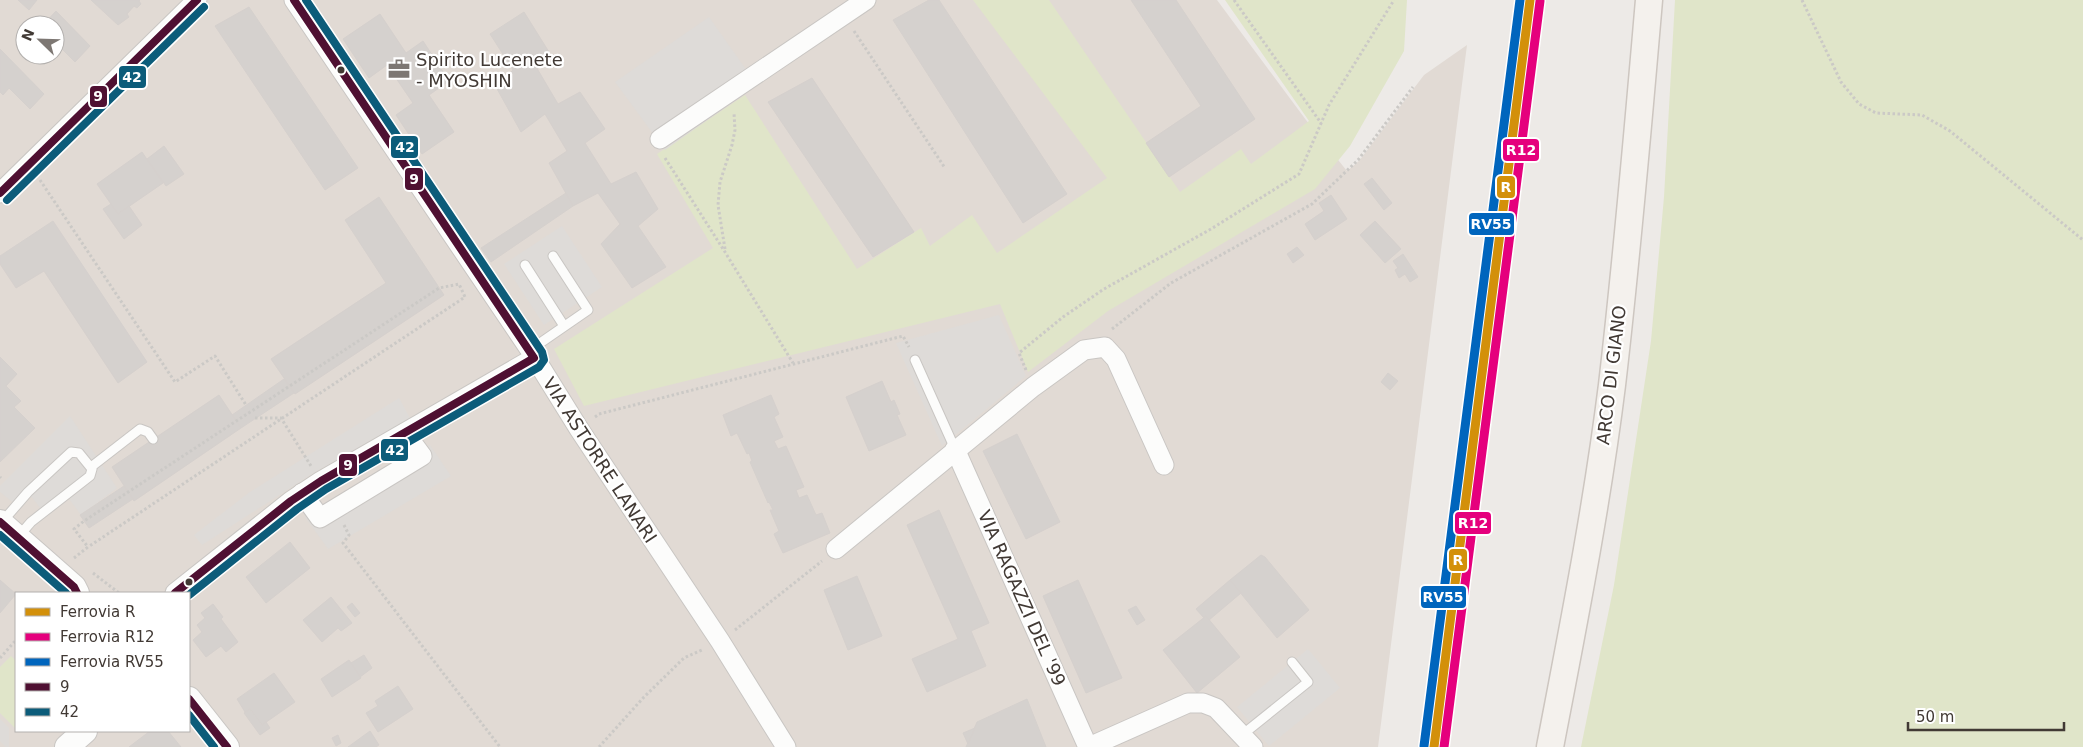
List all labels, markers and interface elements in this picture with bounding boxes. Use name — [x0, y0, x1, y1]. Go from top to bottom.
north arrow — [15, 15, 65, 65]
text: N — [18, 26, 38, 43]
place label: Spirito Lucenete - MYOSHIN — [416, 49, 563, 91]
office icon: Spirito Lucenete - MYOSHIN — [386, 56, 412, 82]
line badge: 42 — [118, 65, 147, 89]
unlabelled marker — [336, 65, 346, 75]
text: 42 — [122, 69, 142, 85]
line badge: 9 — [89, 85, 108, 108]
text: 9 — [93, 88, 103, 104]
line badge: 42 — [390, 135, 419, 159]
line badge: R12 — [1502, 138, 1540, 162]
text: 42 — [395, 139, 415, 155]
text: R12 — [1506, 142, 1536, 158]
line badge: 9 — [404, 167, 424, 191]
text: 9 — [409, 171, 419, 187]
line badge: R — [1496, 175, 1516, 199]
text: R — [1501, 179, 1512, 195]
line badge: RV55 — [1468, 212, 1515, 236]
text: RV55 — [1470, 216, 1512, 232]
street label: ARCO DI GIANO — [1592, 304, 1630, 446]
street label: VIA ASTORRE LANARI — [539, 373, 661, 547]
line badge: 42 — [380, 438, 409, 462]
text: 42 — [385, 442, 405, 458]
line badge: 9 — [338, 453, 358, 477]
text: 9 — [343, 457, 353, 473]
street label: VIA RAGAZZI DEL '99 — [974, 507, 1070, 689]
line badge: R12 — [1454, 511, 1492, 535]
text: R12 — [1458, 515, 1488, 531]
line badge: R — [1448, 548, 1468, 572]
text: R — [1453, 552, 1464, 568]
unlabelled marker — [184, 577, 194, 587]
line badge: RV55 — [1420, 585, 1467, 609]
text: RV55 — [1422, 589, 1464, 605]
legend — [15, 592, 190, 732]
text: Ferrovia R — [60, 603, 135, 621]
text: Ferrovia R12 — [60, 628, 154, 646]
text: Ferrovia RV55 — [60, 653, 164, 671]
text: 9 — [60, 678, 70, 696]
scale bar — [1908, 700, 2064, 732]
text: 42 — [60, 703, 79, 721]
text: 50 m — [1916, 708, 1954, 726]

